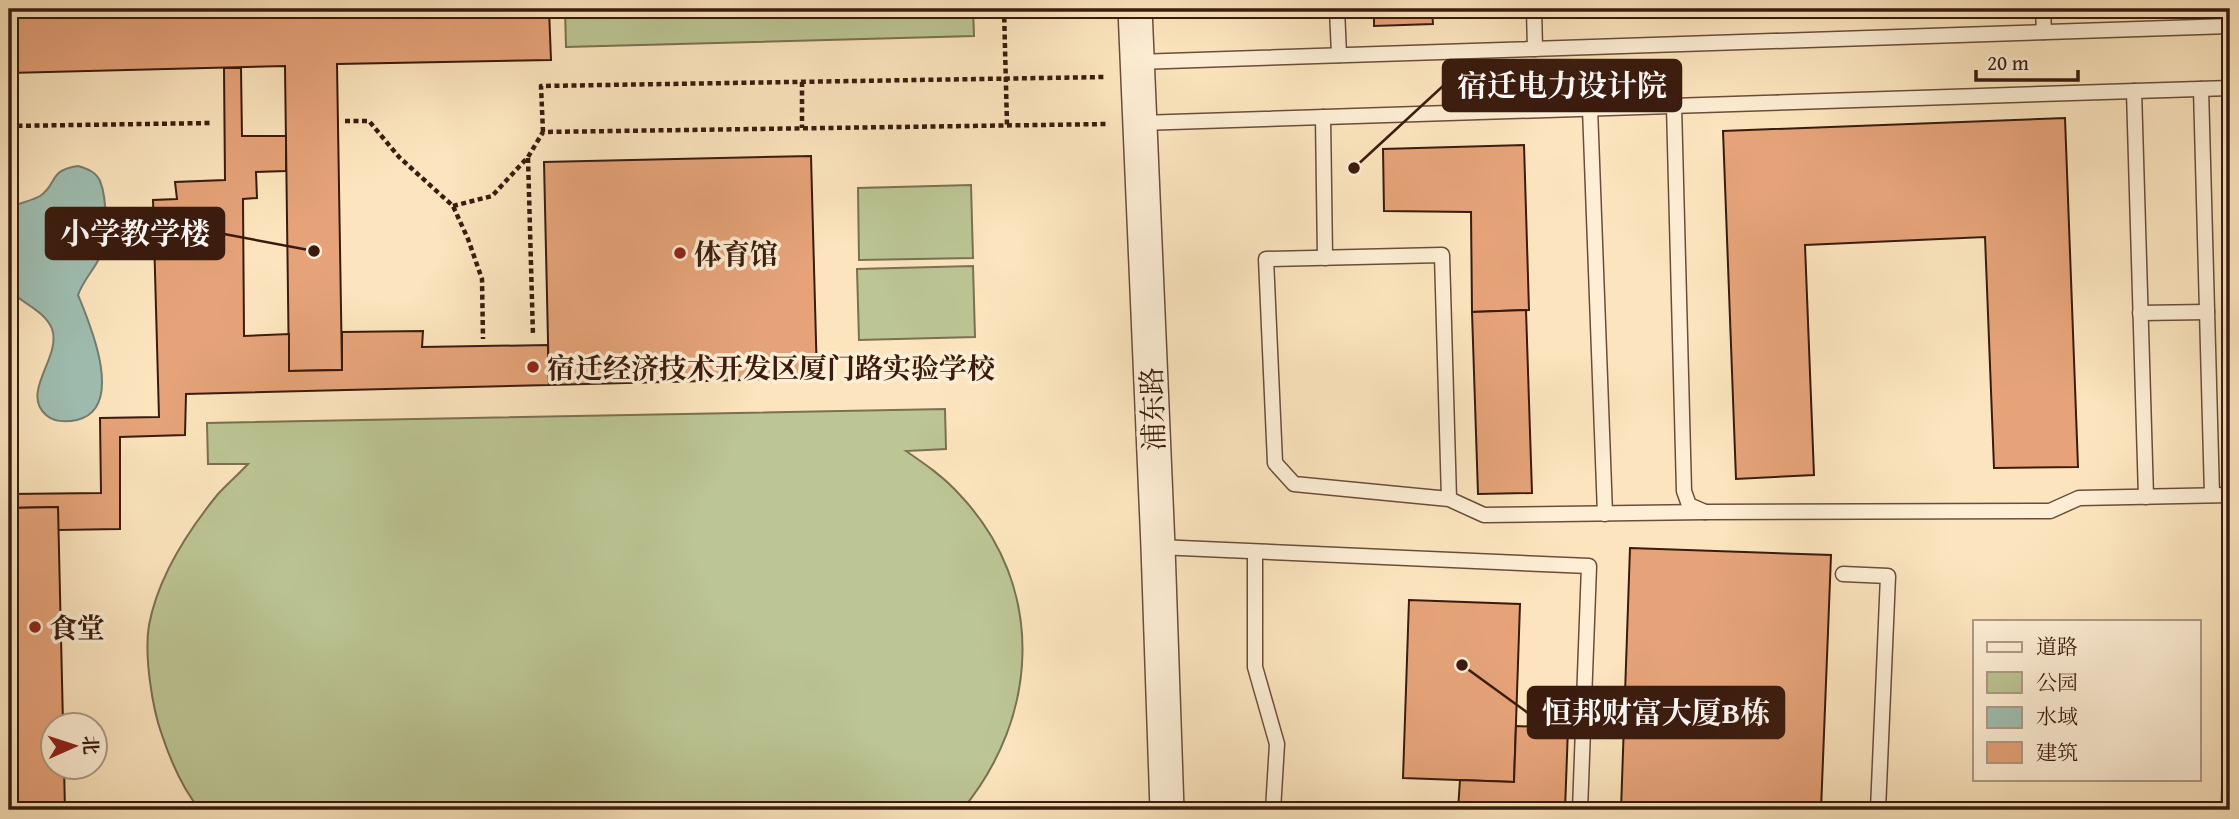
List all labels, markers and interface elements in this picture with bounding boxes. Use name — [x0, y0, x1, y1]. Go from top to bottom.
scale bar — [1976, 38, 2078, 82]
text: 20 m — [1987, 47, 2029, 78]
callout: 宿迁电力设计院 — [1443, 60, 1681, 111]
text: 宿迁电力设计院 — [1457, 63, 1667, 107]
callout: 小学教学楼 — [46, 208, 224, 259]
text: 小学教学楼 — [60, 211, 210, 255]
place label: 体育馆 — [694, 233, 778, 274]
marker: 体育馆 — [672, 245, 688, 261]
place label: 宿迁经济技术开发区厦门路实验学校 — [547, 347, 995, 388]
marker: 宿迁经济技术开发区厦门路实验学校 — [525, 359, 541, 375]
street label: 浦东路 — [1130, 366, 1174, 452]
place label: 食堂 — [49, 607, 105, 648]
marker: 食堂 — [27, 619, 43, 635]
legend — [1973, 620, 2200, 780]
text: 道路 — [2036, 631, 2078, 662]
text: 公园 — [2036, 667, 2078, 698]
callout: 恒邦财富大厦B栋 — [1528, 687, 1784, 738]
text: 恒邦财富大厦B栋 — [1542, 690, 1770, 734]
text: 水域 — [2036, 701, 2078, 732]
north arrow — [38, 710, 108, 780]
text: 北 — [76, 735, 105, 755]
text: 建筑 — [2036, 737, 2078, 768]

